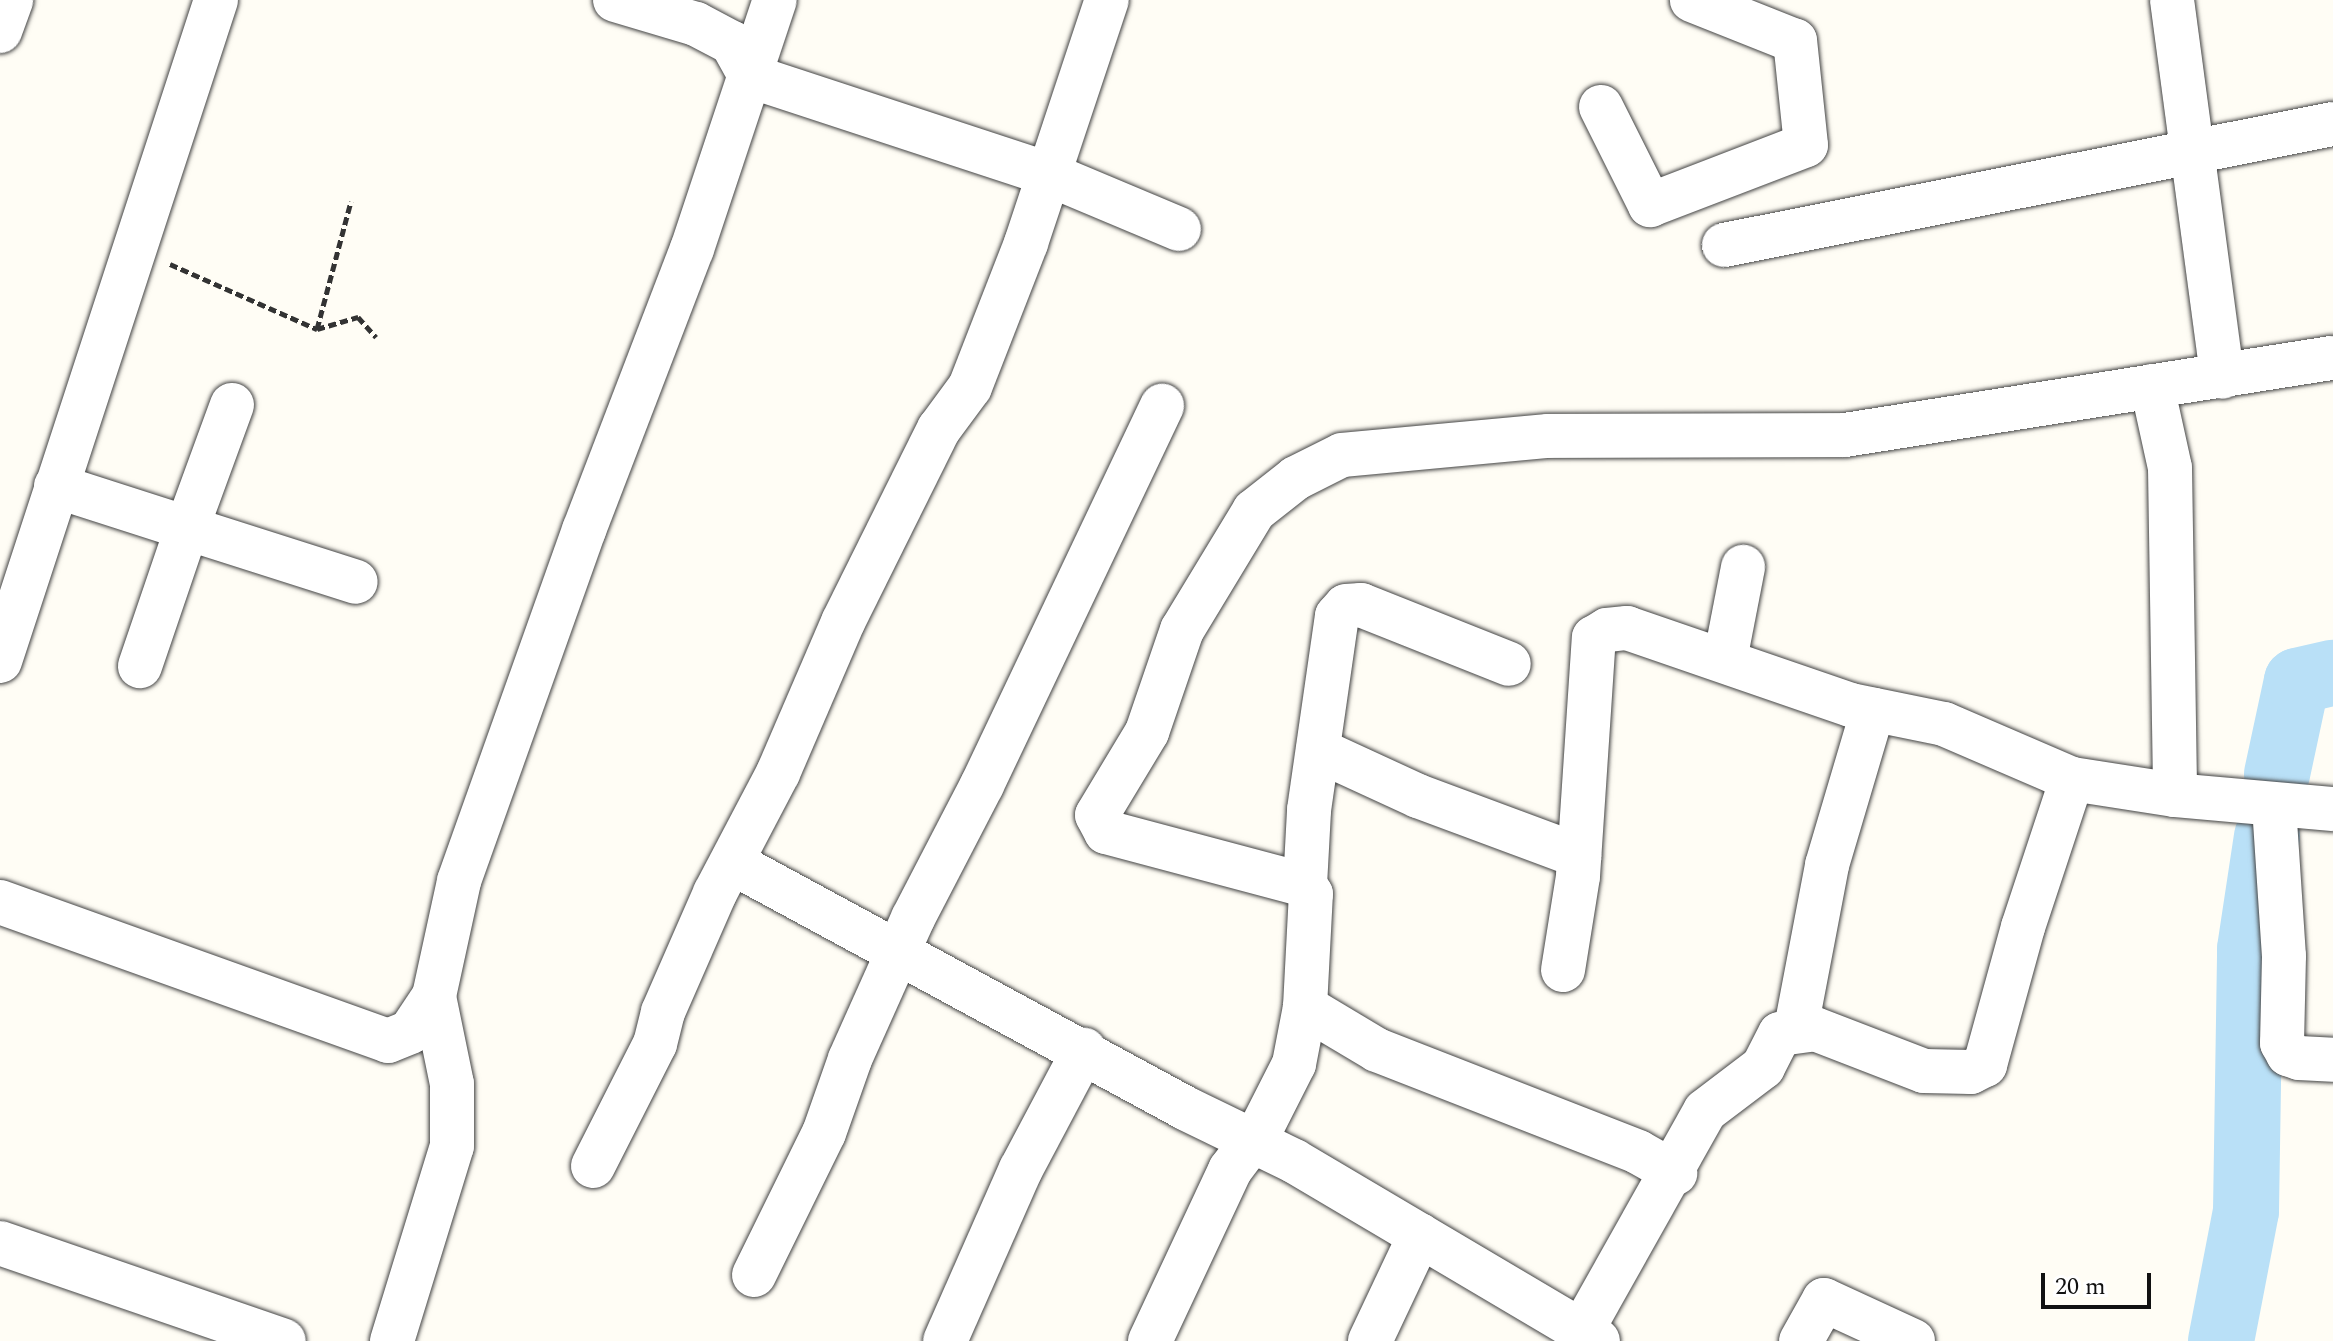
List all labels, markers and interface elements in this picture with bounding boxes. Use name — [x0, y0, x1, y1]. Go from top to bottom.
scale bar — [2045, 1257, 2155, 1307]
text: 20 m — [2055, 1269, 2106, 1305]

